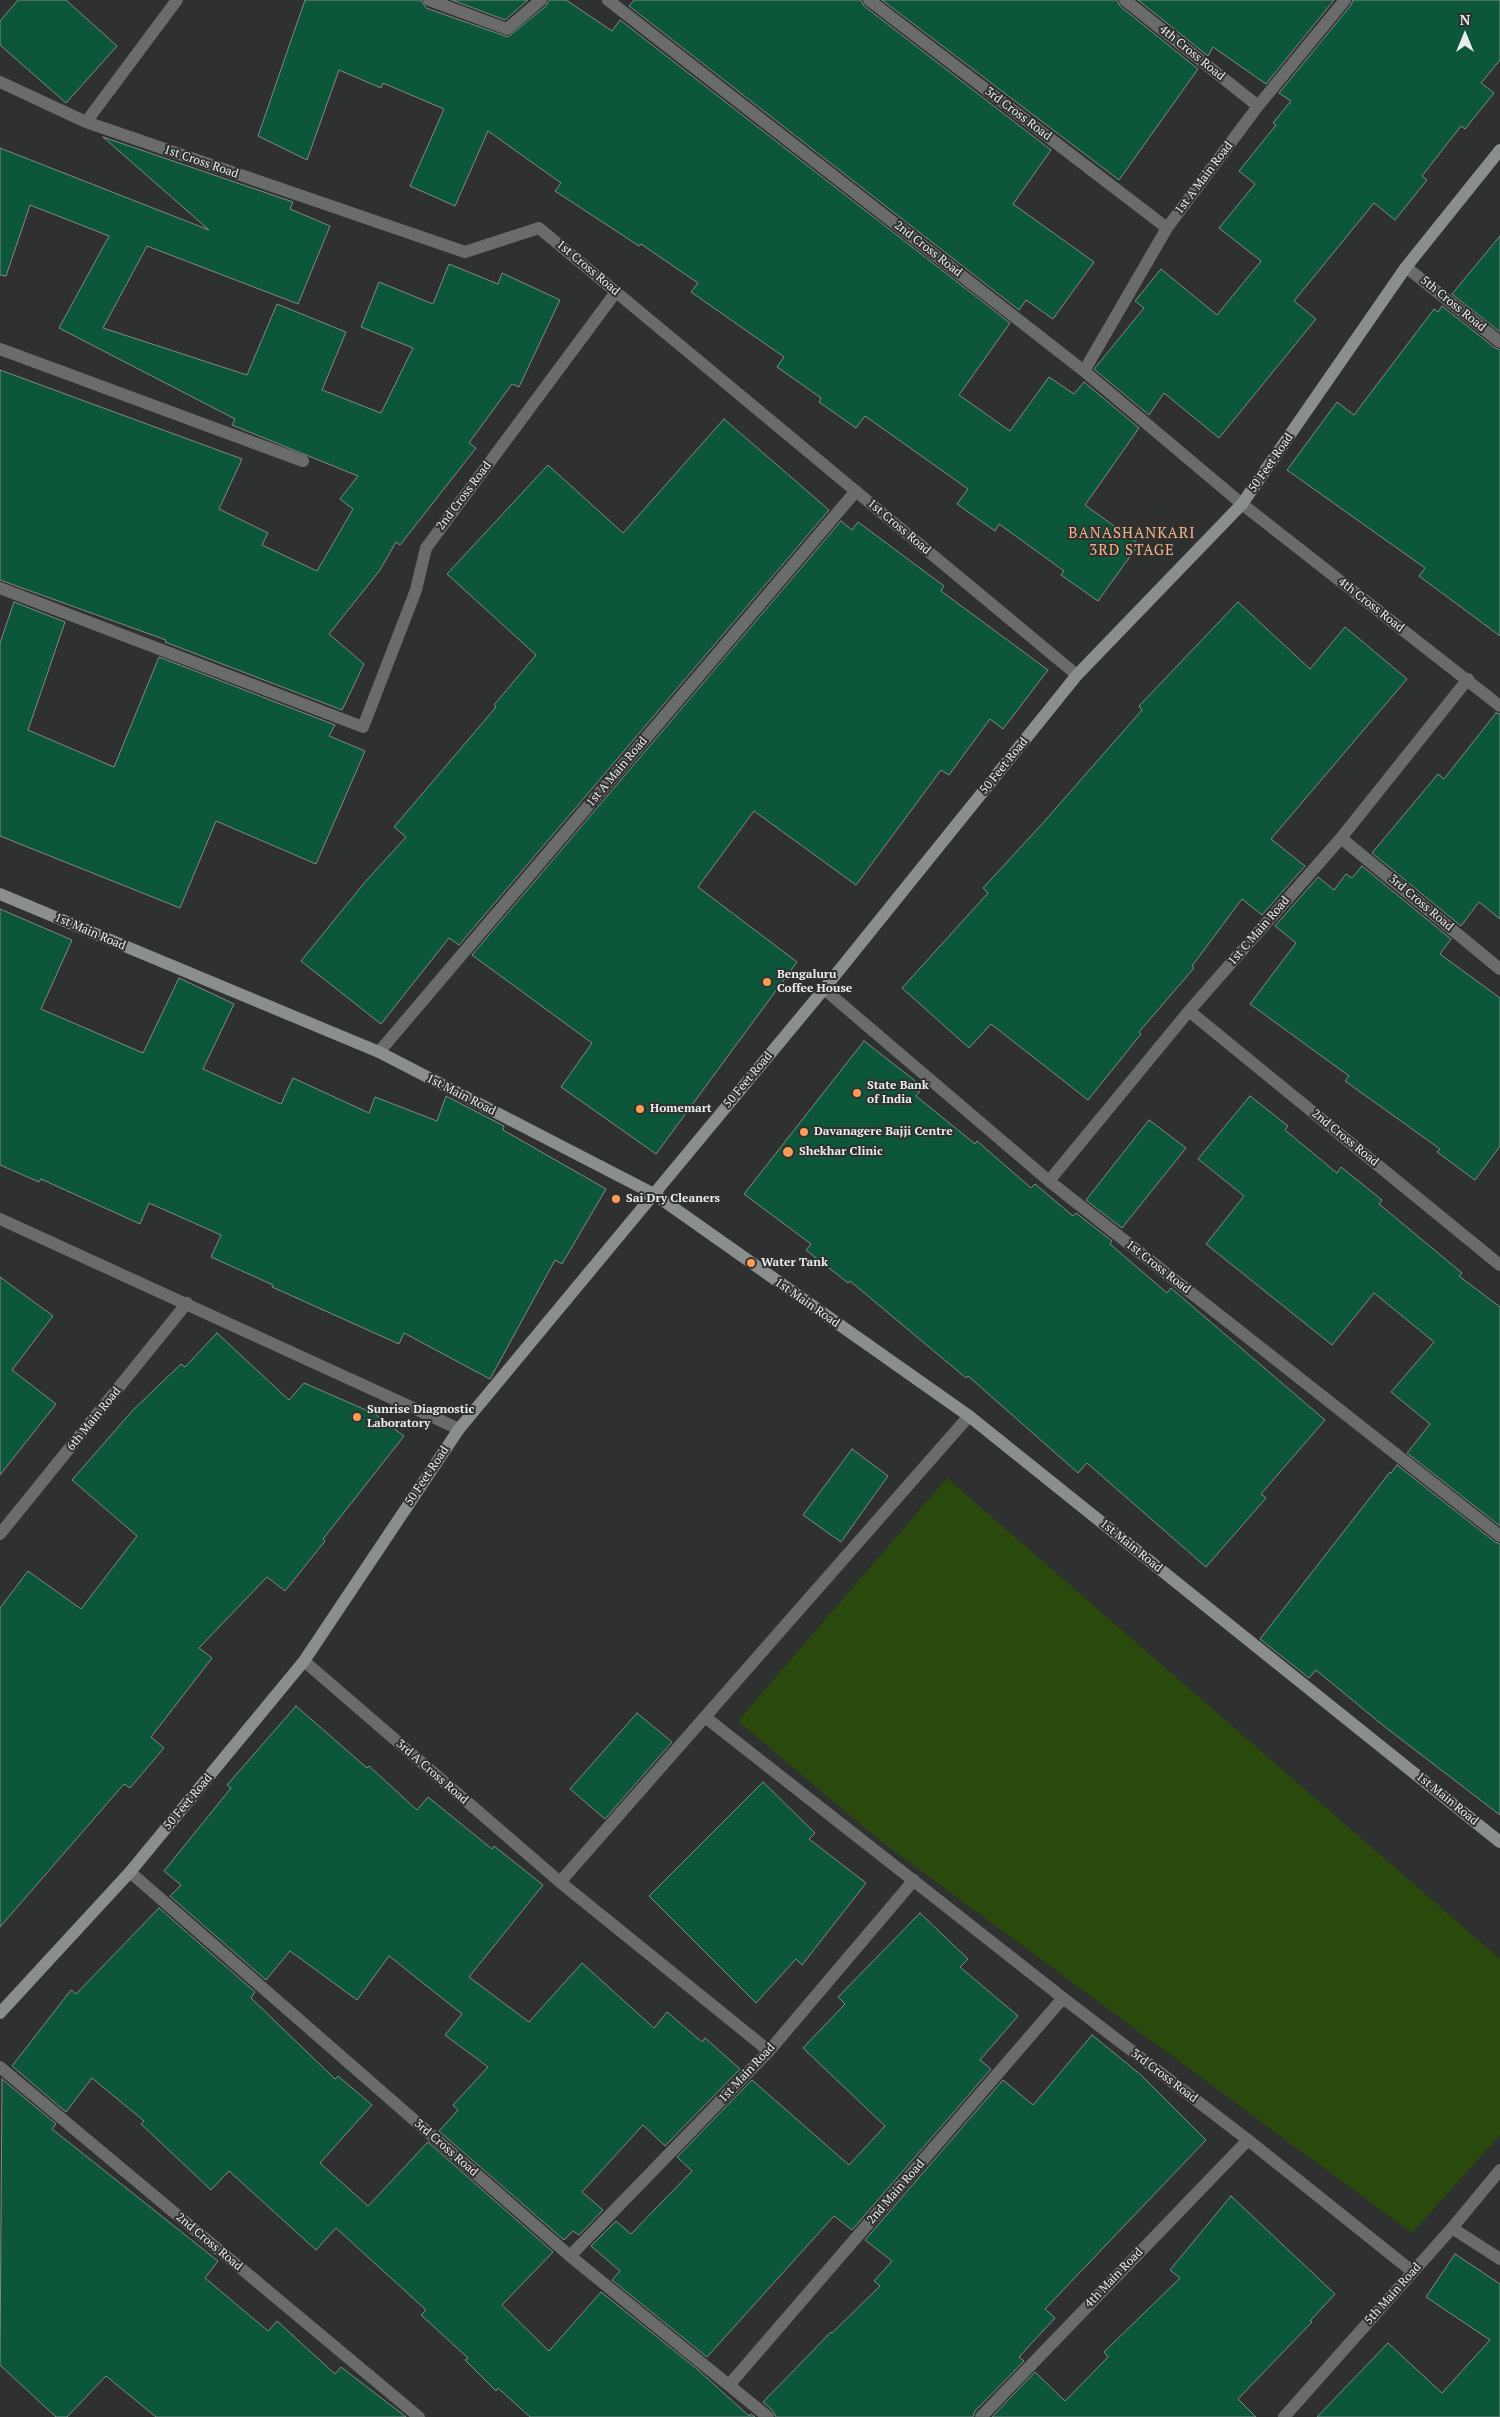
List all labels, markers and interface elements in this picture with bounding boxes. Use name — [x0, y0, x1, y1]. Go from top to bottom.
north arrow — [1440, 10, 1490, 60]
text: N — [1460, 10, 1470, 29]
street label: 4th Cross Road — [1156, 22, 1228, 84]
street label: 3rd Cross Road — [982, 84, 1054, 144]
street label: 1st A Main Road — [1172, 139, 1236, 217]
street label: 1st Cross Road — [162, 142, 240, 182]
street label: 2nd Cross Road — [891, 218, 965, 280]
street label: 1st Cross Road — [553, 237, 623, 299]
street label: 5th Cross Road — [1417, 273, 1489, 335]
street label: 50 Feet Road — [1245, 431, 1297, 495]
street label: 2nd Cross Road — [434, 459, 494, 533]
street label: 1st Cross Road — [864, 496, 934, 558]
district label: BANASHANKARI 3RD STAGE — [1067, 525, 1197, 560]
street label: 4th Cross Road — [1335, 575, 1407, 635]
street label: 1st A Main Road — [584, 734, 650, 810]
street label: 50 Feet Road — [977, 735, 1031, 797]
street label: 3rd Cross Road — [1386, 872, 1456, 934]
street label: 1st C Main Road — [1225, 894, 1293, 968]
street label: 1st Main Road — [52, 911, 128, 953]
place label: Bengaluru Coffee House — [777, 968, 852, 996]
marker: Bengaluru Coffee House — [761, 976, 773, 988]
street label: 50 Feet Road — [720, 1049, 776, 1111]
street label: 1st Main Road — [424, 1071, 498, 1119]
place label: State Bank of India — [867, 1079, 929, 1107]
marker: State Bank of India — [851, 1087, 863, 1099]
place label: Homemart — [650, 1102, 712, 1116]
marker: Homemart — [634, 1103, 646, 1115]
street label: 2nd Cross Road — [1309, 1107, 1381, 1169]
place label: Davanagere Bajji Centre — [814, 1125, 953, 1139]
marker: Davanagere Bajji Centre — [798, 1126, 810, 1138]
marker: Shekhar Clinic — [781, 1145, 795, 1159]
place label: Shekhar Clinic — [799, 1145, 883, 1159]
place label: Sai Dry Cleaners — [626, 1192, 720, 1206]
marker: Sai Dry Cleaners — [610, 1193, 622, 1205]
street label: 1st Cross Road — [1123, 1237, 1193, 1297]
place label: Water Tank — [761, 1256, 828, 1270]
marker: Water Tank — [745, 1257, 757, 1269]
street label: 1st Main Road — [772, 1275, 842, 1331]
street label: 6th Main Road — [64, 1384, 124, 1454]
place label: Sunrise Diagnostic Laboratory — [367, 1403, 474, 1431]
marker: Sunrise Diagnostic Laboratory — [351, 1411, 363, 1423]
street label: 50 Feet Road — [402, 1444, 452, 1508]
street label: 1st Main Road — [1097, 1517, 1165, 1575]
street label: 3rd A Cross Road — [393, 1737, 471, 1807]
street label: 1st Main Road — [1413, 1770, 1481, 1828]
street label: 50 Feet Road — [160, 1771, 216, 1833]
street label: 1st Main Road — [716, 2040, 778, 2106]
street label: 3rd Cross Road — [1128, 2046, 1200, 2106]
street label: 3rd Cross Road — [411, 2116, 481, 2180]
street label: 2nd Main Road — [864, 2157, 928, 2227]
street label: 2nd Cross Road — [173, 2210, 245, 2274]
street label: 4th Main Road — [1082, 2245, 1146, 2311]
street label: 5th Main Road — [1362, 2260, 1424, 2328]

